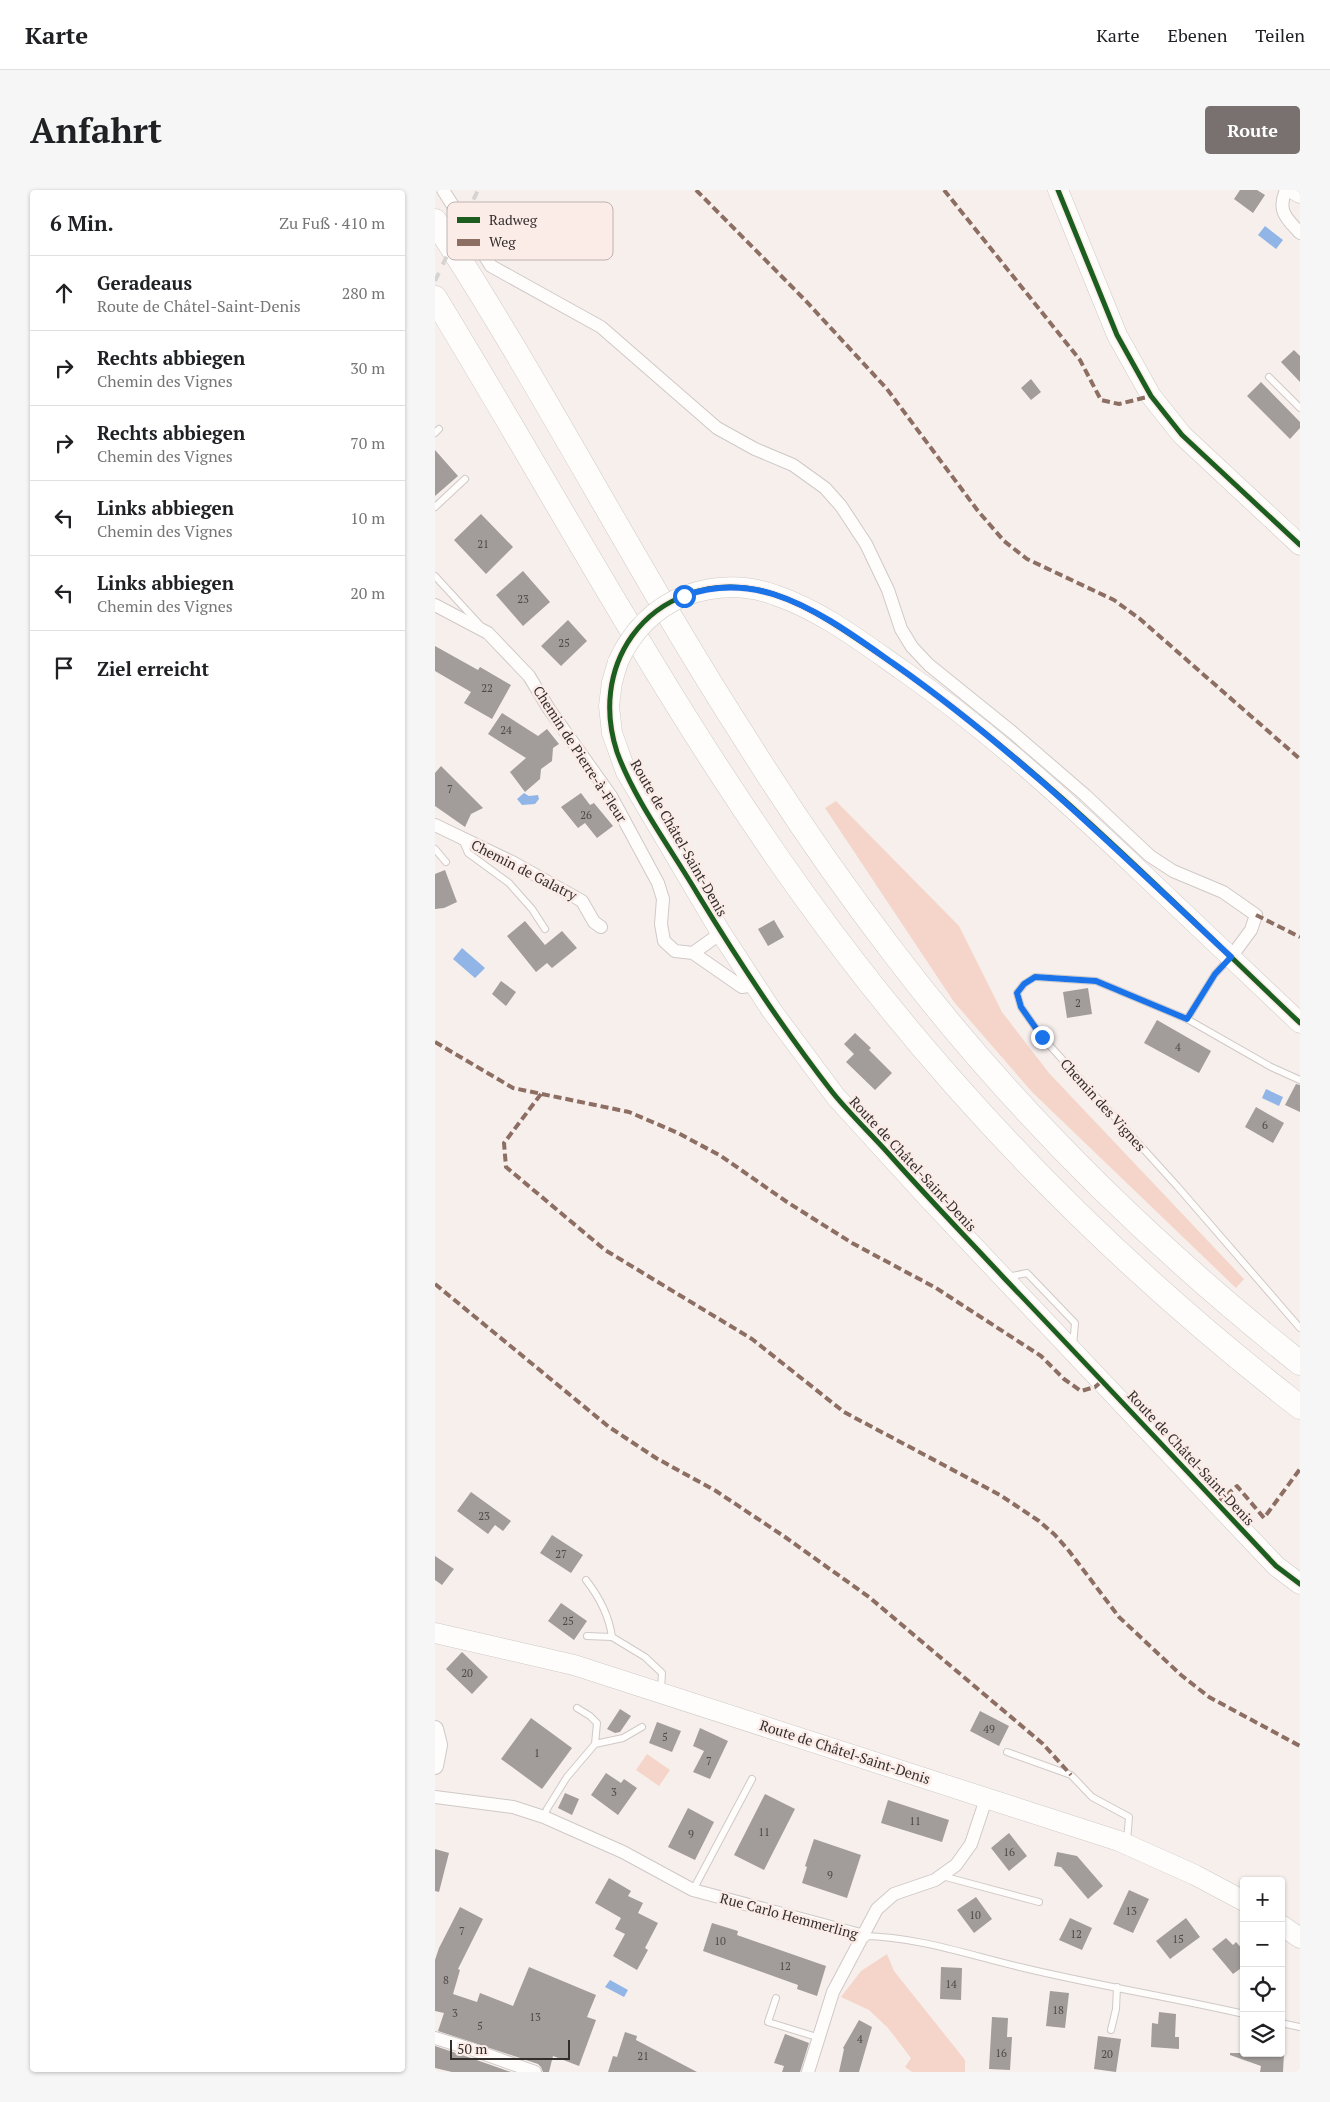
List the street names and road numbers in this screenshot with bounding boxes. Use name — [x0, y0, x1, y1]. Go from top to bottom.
street label: Chemin de Pierre-à-Fleur — [529, 682, 632, 826]
street label: Route de Châtel-Saint-Denis — [627, 756, 732, 920]
street label: Chemin de Galatry — [468, 835, 581, 905]
street label: Chemin des Vignes — [1057, 1054, 1150, 1155]
street label: Route de Châtel-Saint-Denis — [846, 1092, 981, 1235]
street label: Route de Châtel-Saint-Denis — [1124, 1386, 1259, 1529]
street label: Route de Châtel-Saint-Denis — [757, 1715, 933, 1788]
street label: Rue Carlo Hemmerling — [718, 1888, 861, 1943]

